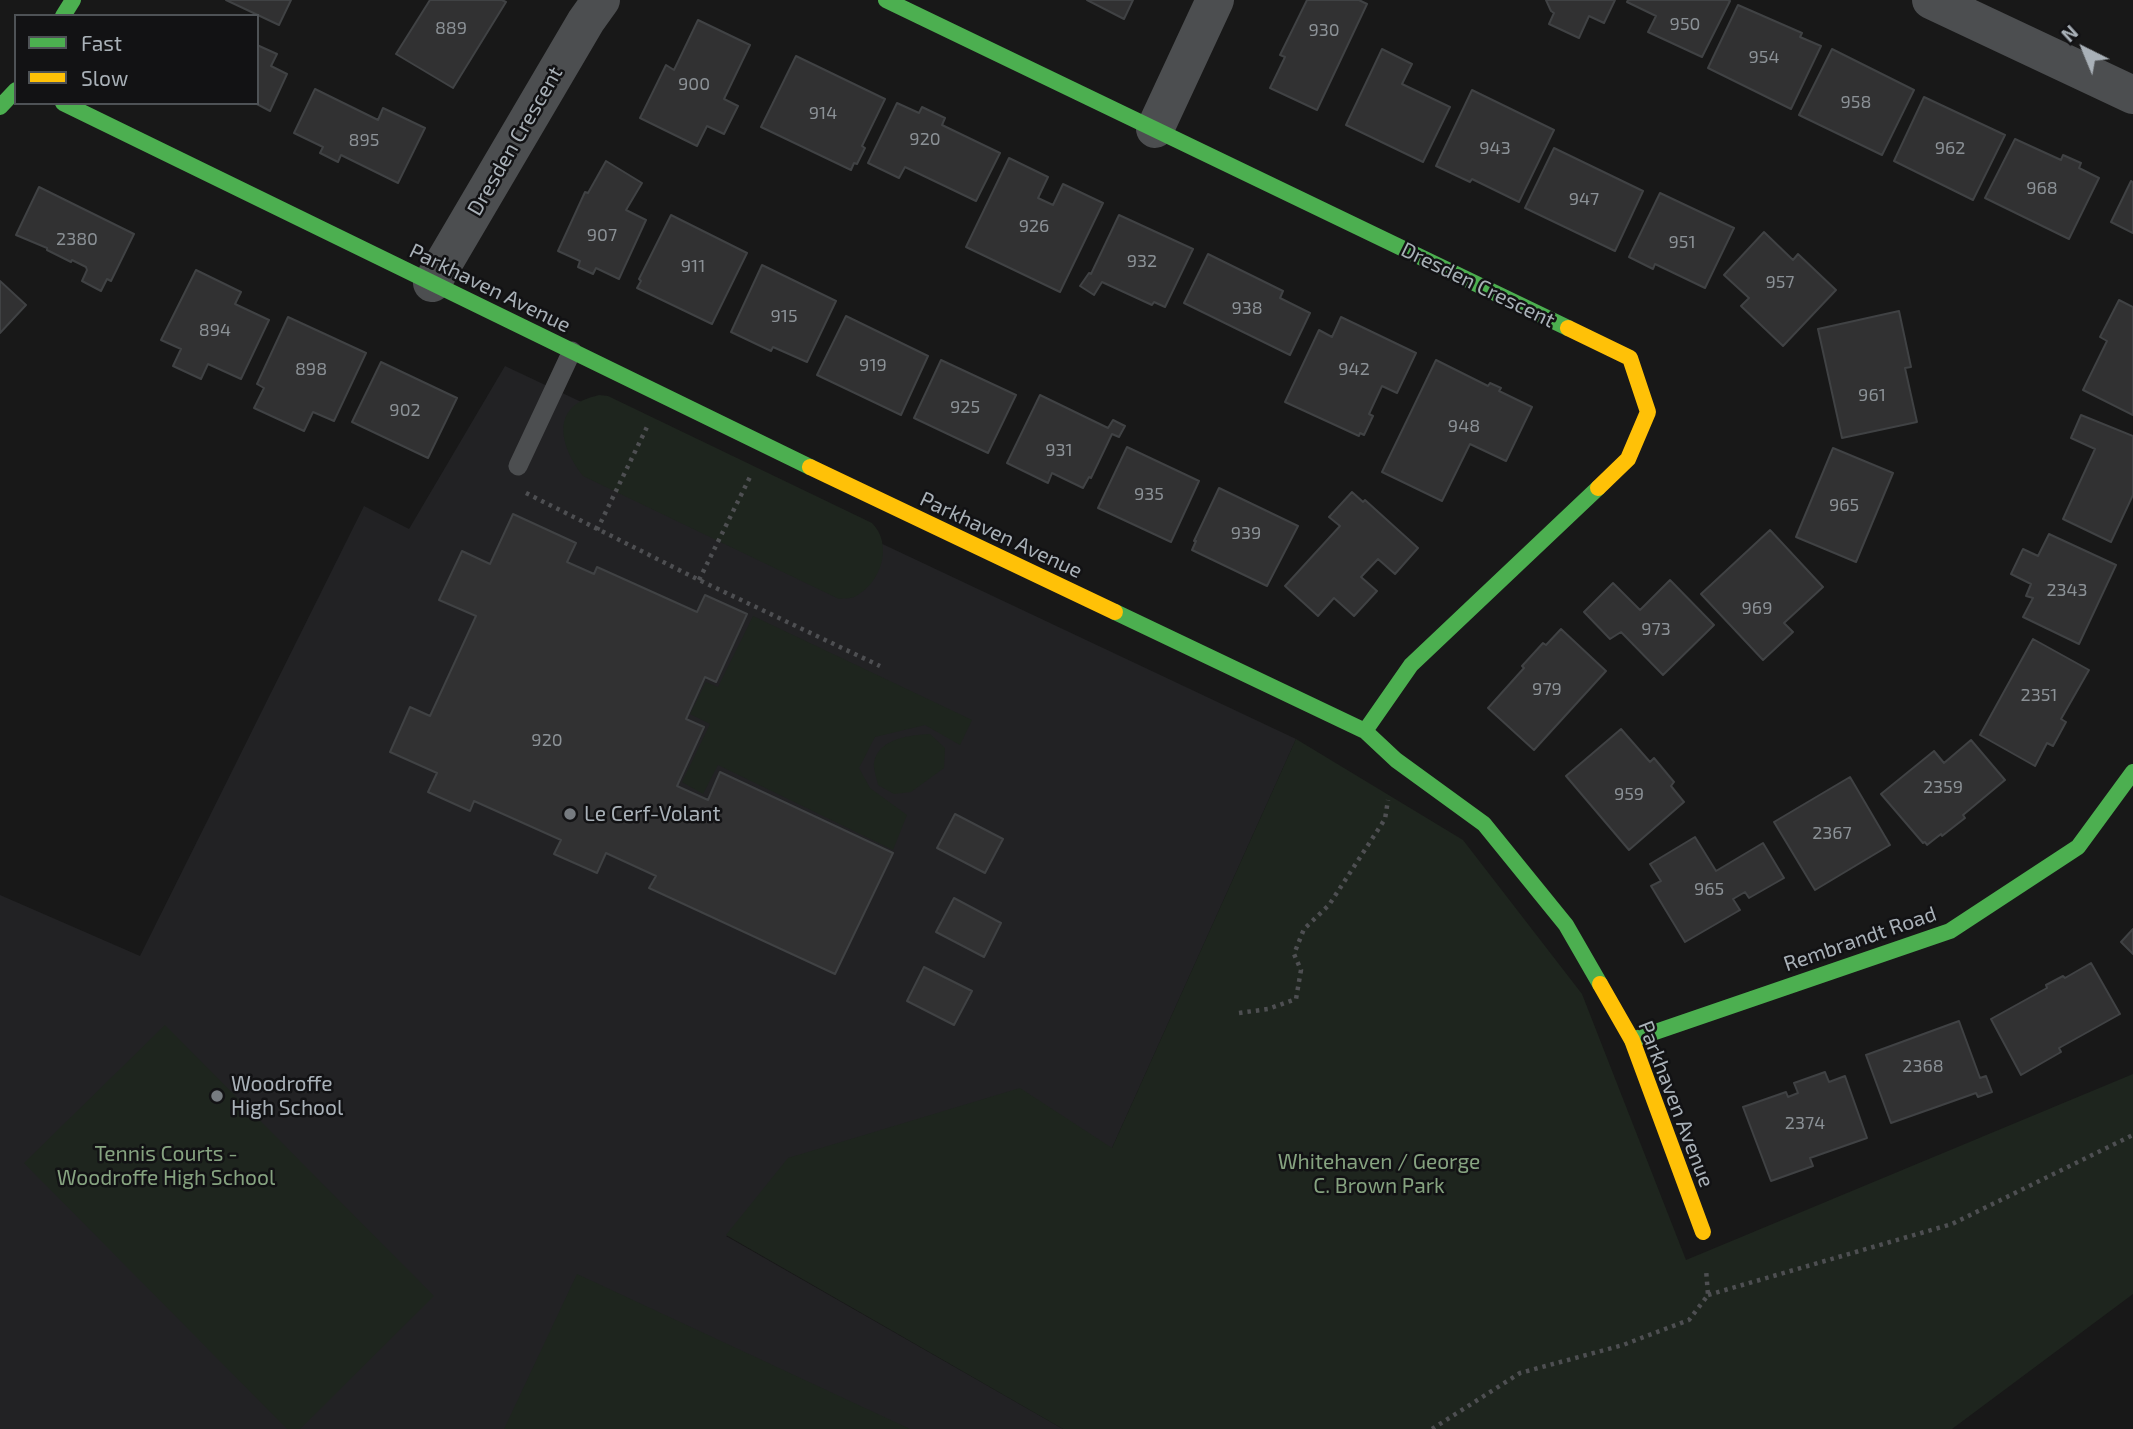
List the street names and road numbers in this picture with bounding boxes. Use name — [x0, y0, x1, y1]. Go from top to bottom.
street label: Dresden Crescent — [462, 62, 568, 220]
street label: Dresden Crescent — [1397, 237, 1559, 333]
street label: Parkhaven Avenue — [405, 238, 575, 338]
street label: Parkhaven Avenue — [916, 486, 1086, 584]
street label: Rembrandt Road — [1780, 901, 1940, 977]
street label: Parkhaven Avenue — [1633, 1017, 1719, 1191]

